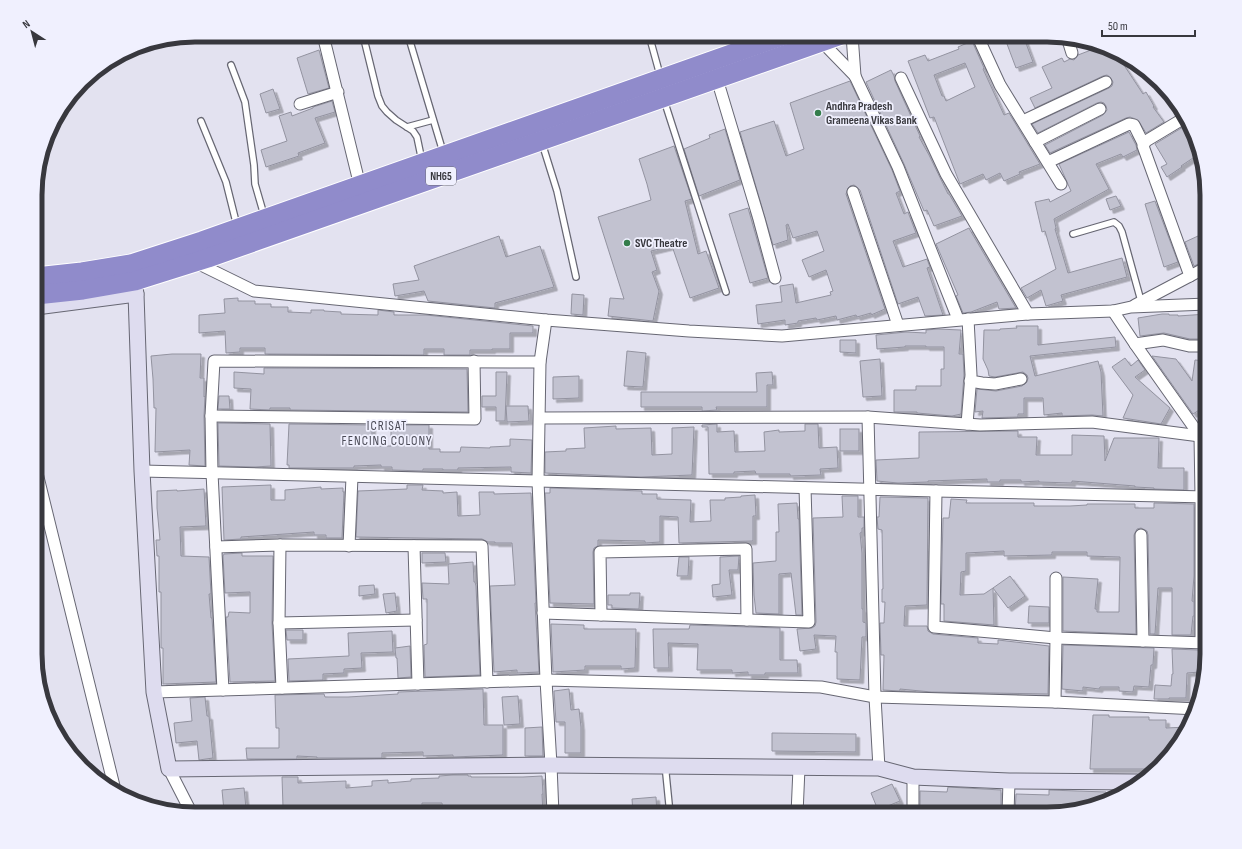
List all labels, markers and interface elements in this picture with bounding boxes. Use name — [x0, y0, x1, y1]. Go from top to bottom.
north arrow — [12, 12, 52, 52]
scale bar — [1102, 12, 1195, 38]
text: N — [20, 17, 33, 31]
text: 50 m — [1108, 19, 1128, 34]
place label: Andhra Pradesh Grameena Vikas Bank — [825, 99, 917, 128]
marker: Andhra Pradesh Grameena Vikas Bank — [813, 108, 823, 118]
road number: NH65 — [426, 167, 456, 185]
place label: SVC Theatre — [635, 236, 687, 251]
marker: SVC Theatre — [622, 238, 632, 248]
district label: ICRISAT FENCING COLONY — [342, 418, 432, 449]

